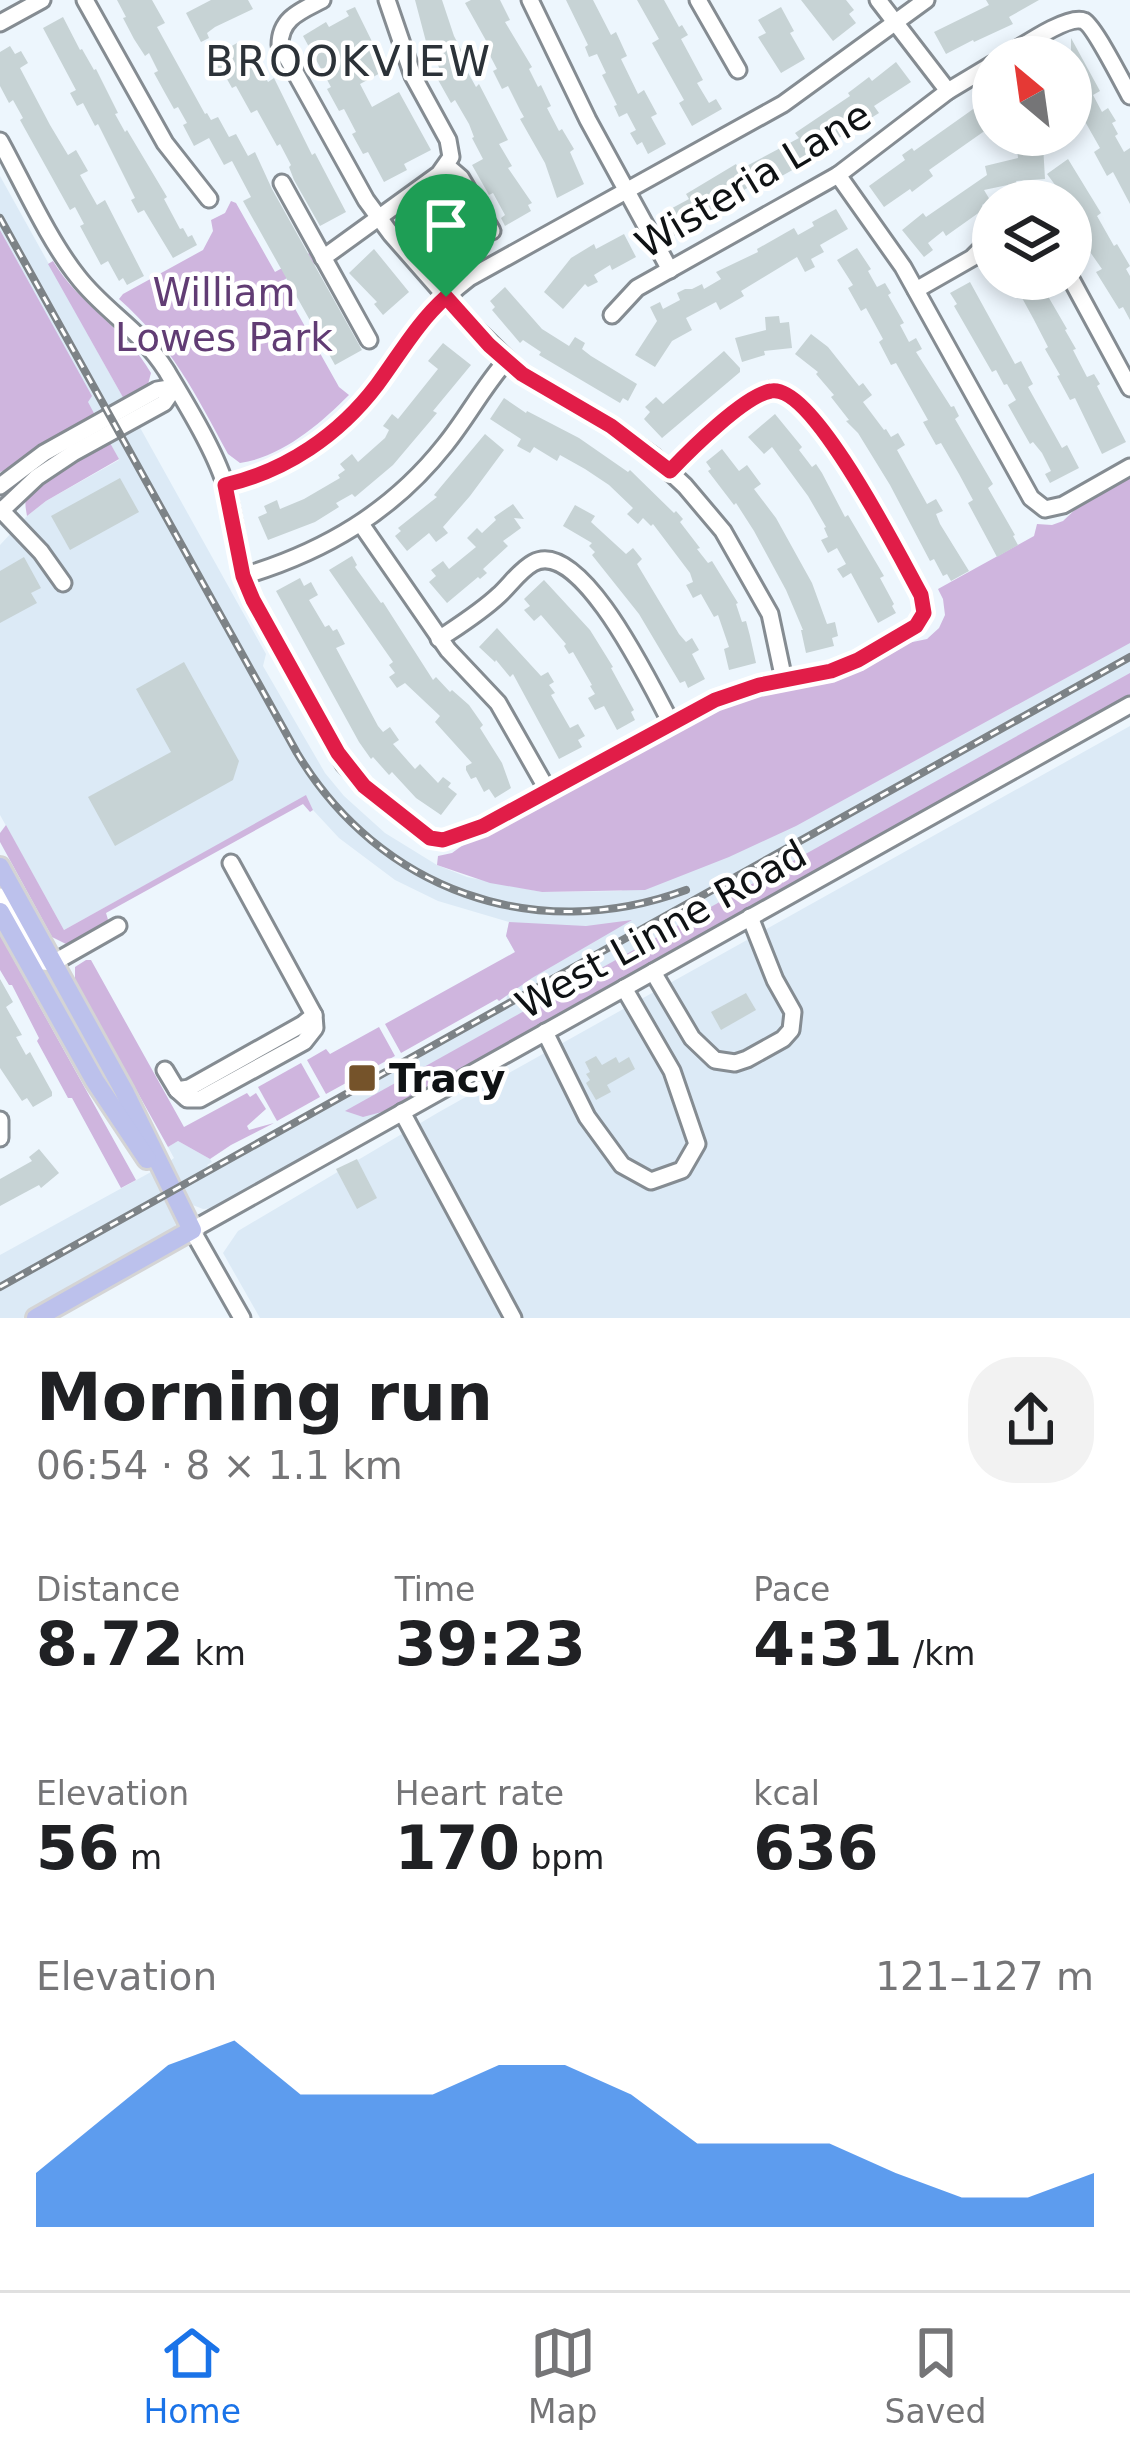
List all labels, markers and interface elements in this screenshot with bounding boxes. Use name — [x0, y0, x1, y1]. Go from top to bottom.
north arrow — [972, 36, 1092, 156]
map controls — [972, 36, 1092, 300]
district label: BROOKVIEW — [205, 37, 493, 86]
street label: Wisteria Lane — [628, 92, 879, 267]
pin — [395, 174, 497, 297]
button: layers — [972, 180, 1092, 300]
icon: arrive — [413, 192, 479, 258]
park label: William Lowes Park — [115, 270, 333, 360]
street label: West Linne Road — [508, 831, 814, 1028]
place label: Tracy — [389, 1056, 505, 1101]
marker: Tracy — [346, 1062, 378, 1094]
button: share — [968, 1357, 1094, 1483]
text: Morning run — [36, 1359, 493, 1436]
text: 06:54 · 8 × 1.1 km — [36, 1443, 403, 1488]
text: Distance — [36, 1570, 180, 1609]
text: Time — [395, 1570, 475, 1609]
text: Pace — [753, 1570, 830, 1609]
text: 8.72 — [36, 1609, 184, 1679]
text: 39:23 — [395, 1609, 586, 1679]
text: 4:31 — [753, 1609, 903, 1679]
text: km — [184, 1634, 246, 1673]
text: /km — [903, 1634, 975, 1673]
text: Elevation — [36, 1774, 189, 1813]
text: Heart rate — [395, 1774, 564, 1813]
text: kcal — [753, 1774, 820, 1813]
text: 56 — [36, 1813, 120, 1883]
text: 170 — [395, 1813, 520, 1883]
text: 636 — [753, 1813, 879, 1883]
text: m — [120, 1838, 162, 1877]
text: bpm — [520, 1838, 604, 1877]
text: Elevation — [36, 1954, 217, 1999]
text: 121–127 m — [875, 1954, 1094, 1999]
tab: Home — [143, 2320, 241, 2431]
tab: Map — [528, 2320, 598, 2431]
tab: Saved — [885, 2320, 986, 2431]

